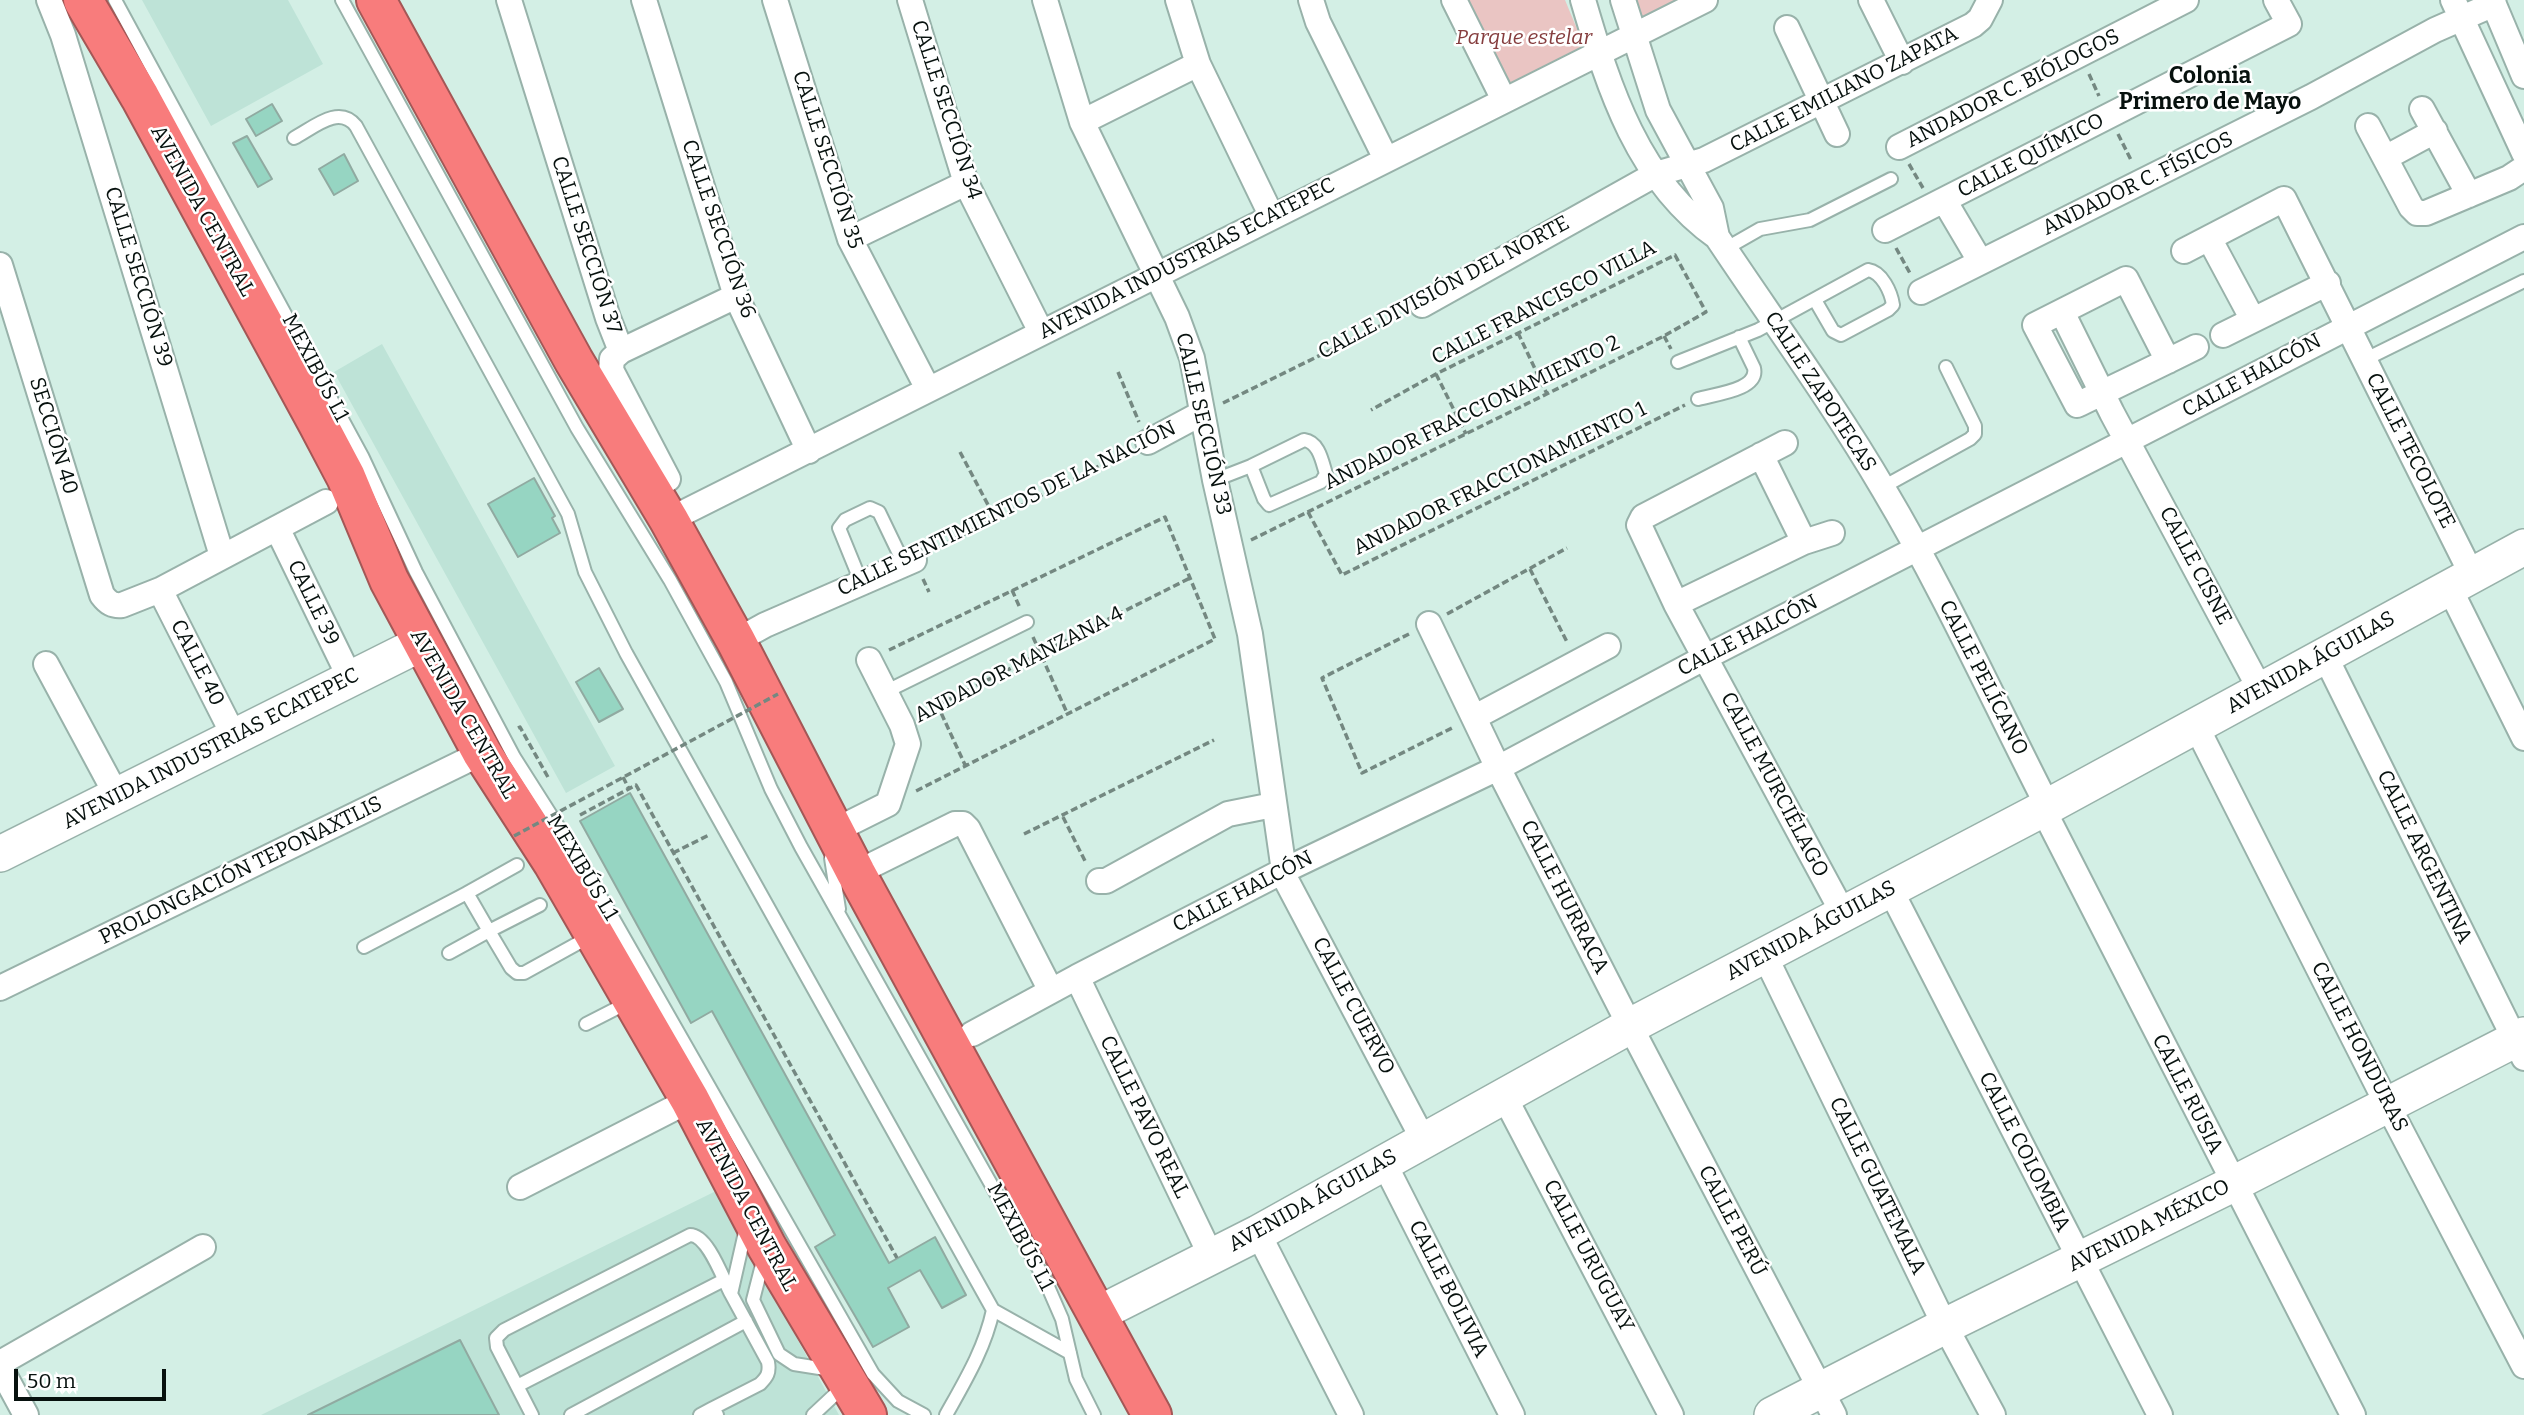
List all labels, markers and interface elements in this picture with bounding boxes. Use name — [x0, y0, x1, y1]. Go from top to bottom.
street label: CALLE SECCIÓN 34 — [905, 17, 987, 203]
street label: CALLE EMILIANO ZAPATA — [1726, 21, 1962, 159]
street label: ANDADOR C. BIÓLOGOS — [1902, 24, 2124, 154]
park label: Parque estelar — [1456, 25, 1592, 51]
district label: Colonia Primero de Mayo — [2119, 63, 2301, 117]
street label: CALLE SECCIÓN 35 — [786, 68, 868, 252]
street label: CALLE QUÍMICO — [1954, 108, 2108, 204]
street label: AVENIDA CENTRAL — [145, 121, 259, 301]
street label: ANDADOR C. FÍSICOS — [2038, 127, 2238, 241]
street label: CALLE SECCIÓN 36 — [676, 136, 760, 322]
street label: CALLE SECCIÓN 37 — [545, 153, 627, 337]
street label: AVENIDA INDUSTRIAS ECATEPEC — [1035, 173, 1339, 345]
street label: CALLE SECCIÓN 39 — [99, 184, 177, 370]
street label: CALLE DIVISIÓN DEL NORTE — [1314, 211, 1574, 365]
street label: CALLE FRANCISCO VILLA — [1428, 235, 1660, 371]
street label: CALLE ZAPOTECAS — [1759, 307, 1881, 477]
street label: MEXIBÚS L1 — [276, 310, 354, 426]
street label: CALLE HALCÓN — [2178, 329, 2326, 423]
street label: CALLE SECCIÓN 33 — [1170, 330, 1236, 518]
street label: ANDADOR FRACCIONAMIENTO 2 — [1320, 330, 1624, 496]
street label: CALLE TECOLOTE — [2360, 369, 2460, 533]
street label: SECCIÓN 40 — [23, 374, 83, 498]
street label: ANDADOR FRACCIONAMIENTO 1 — [1349, 397, 1651, 561]
street label: CALLE SENTIMIENTOS DE LA NACIÓN — [833, 416, 1181, 602]
street label: CALLE CISNE — [2153, 503, 2237, 629]
street label: CALLE 39 — [282, 556, 344, 650]
street label: CALLE HALCÓN — [1674, 590, 1822, 682]
street label: CALLE PELÍCANO — [1933, 596, 2033, 760]
street label: ANDADOR MANZANA 4 — [910, 601, 1128, 729]
street label: AVENIDA ÁGUILAS — [2222, 606, 2400, 720]
street label: CALLE 40 — [165, 616, 229, 710]
street label: AVENIDA CENTRAL — [404, 625, 522, 803]
street label: AVENIDA INDUSTRIAS ECATEPEC — [59, 663, 363, 835]
street label: CALLE MURCIÉLAGO — [1715, 688, 1833, 882]
street label: CALLE ARGENTINA — [2371, 766, 2477, 948]
street label: PROLONGACIÓN TEPONAXTLIS — [95, 791, 387, 951]
street label: MEXIBÚS L1 — [541, 811, 623, 925]
street label: CALLE HURRACA — [1514, 816, 1614, 978]
street label: CALLE HALCÓN — [1169, 846, 1317, 938]
street label: AVENIDA ÁGUILAS — [1722, 876, 1900, 986]
street label: CALLE CUERVO — [1306, 933, 1400, 1079]
street label: CALLE HONDURAS — [2305, 958, 2413, 1136]
street label: CALLE RUSIA — [2146, 1030, 2228, 1158]
street label: CALLE PAVO REAL — [1094, 1032, 1194, 1202]
street label: CALLE COLOMBIA — [1973, 1068, 2075, 1236]
street label: CALLE GUATEMALA — [1823, 1093, 1931, 1279]
street label: AVENIDA CENTRAL — [690, 1114, 802, 1296]
street label: AVENIDA ÁGUILAS — [1224, 1144, 1402, 1258]
street label: CALLE PERÚ — [1692, 1161, 1772, 1281]
street label: AVENIDA MÉXICO — [2064, 1174, 2234, 1278]
street label: CALLE URUGUAY — [1537, 1176, 1639, 1336]
street label: MEXIBÚS L1 — [981, 1179, 1059, 1295]
street label: CALLE BOLIVIA — [1403, 1216, 1493, 1362]
scale bar — [18, 1356, 170, 1400]
text: 50 m — [27, 1368, 76, 1394]

